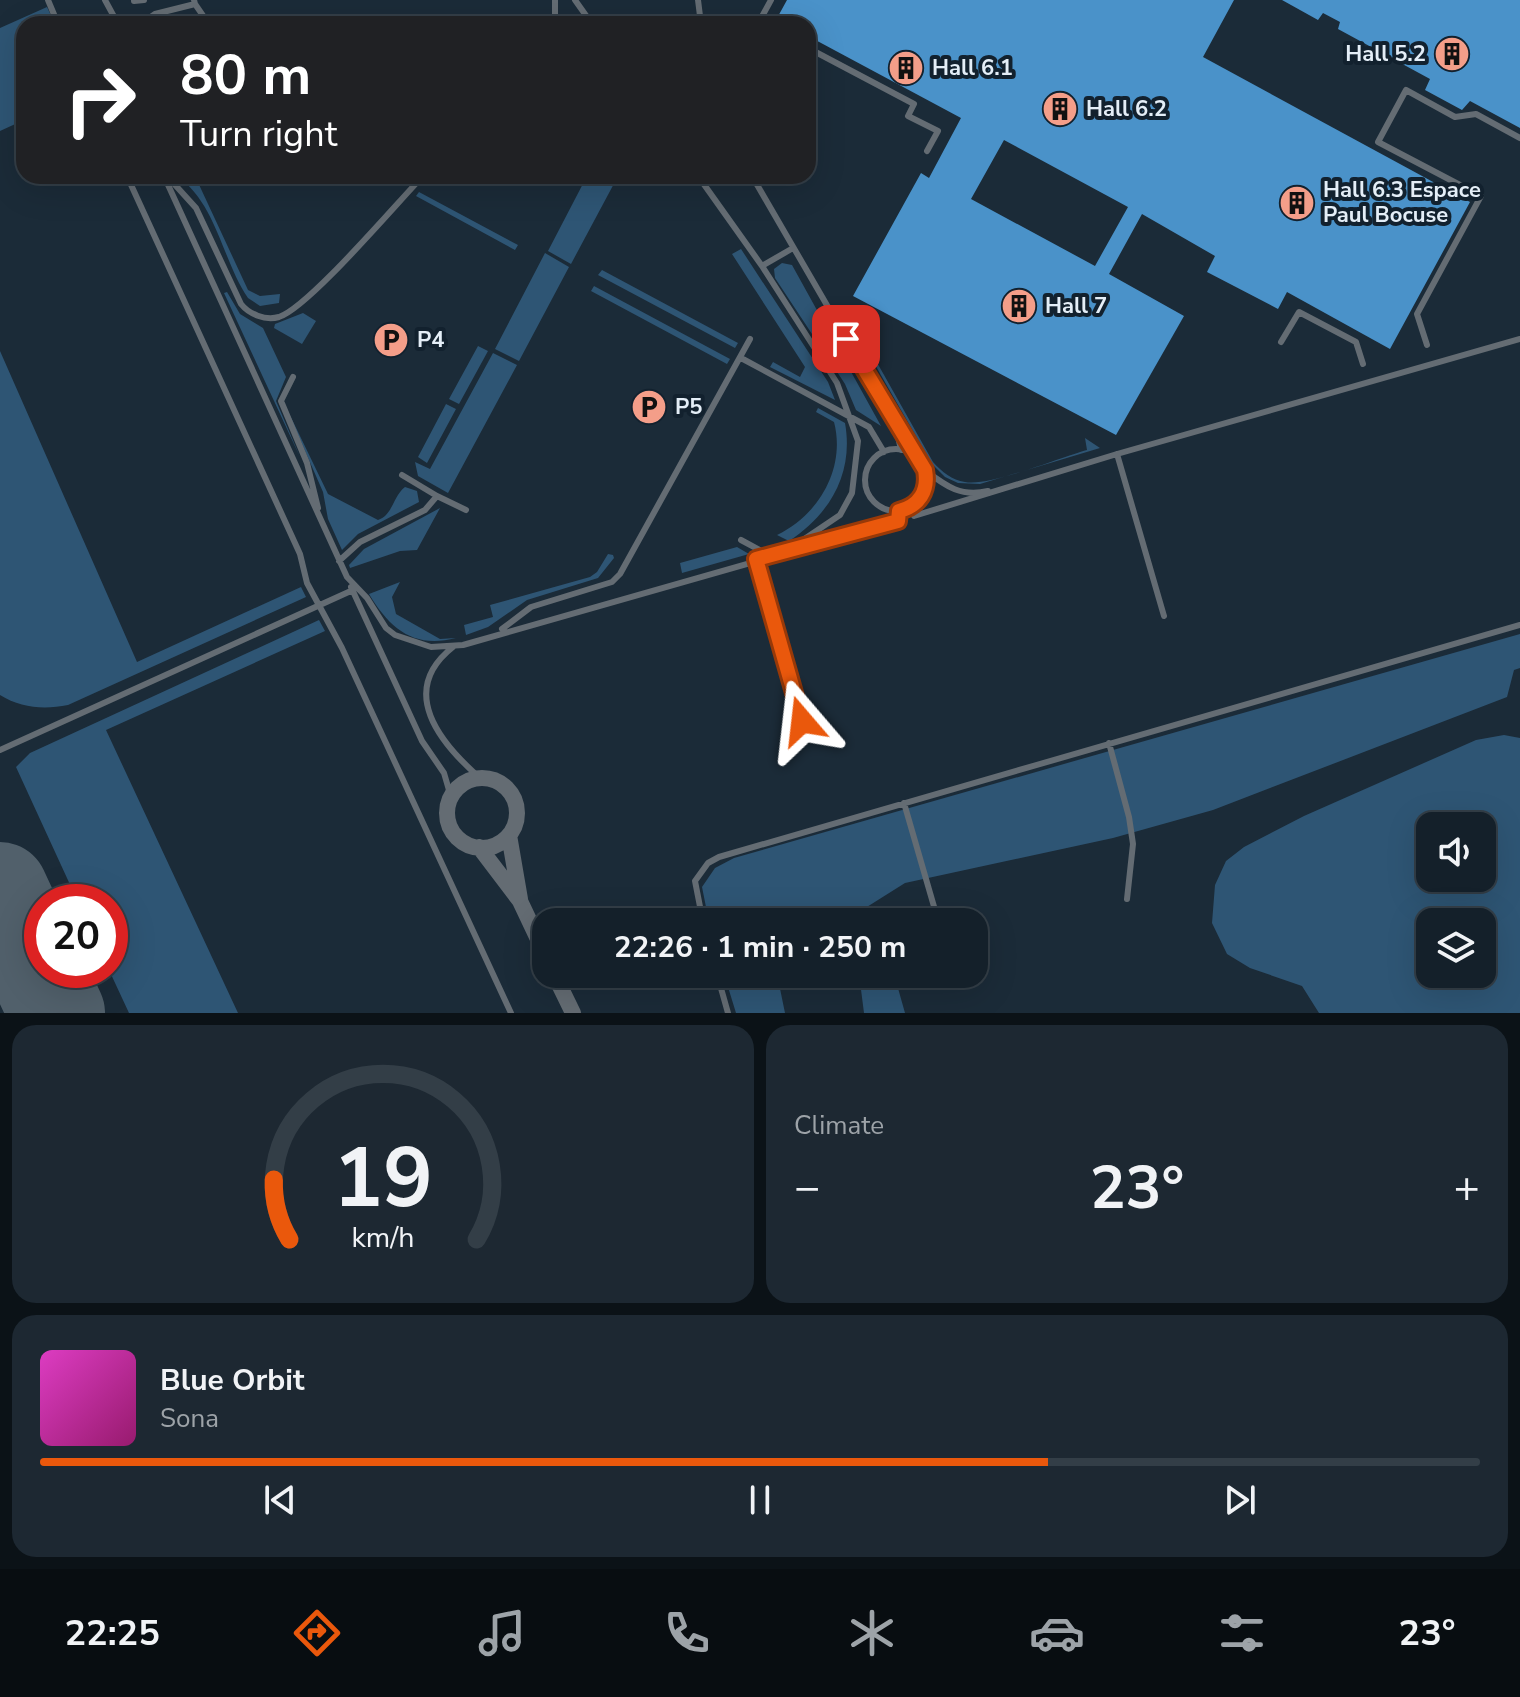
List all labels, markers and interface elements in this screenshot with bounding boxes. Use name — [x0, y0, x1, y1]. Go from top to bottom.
building icon: Hall 5.2 — [1433, 35, 1471, 73]
text: 80 m — [180, 37, 311, 114]
place label: Hall 5.2 — [1345, 39, 1426, 69]
icon: right — [48, 48, 152, 152]
building icon: Hall 6.1 — [887, 49, 925, 87]
place label: Hall 6.1 — [932, 53, 1013, 83]
building icon: Hall 6.2 — [1041, 90, 1079, 128]
place label: Hall 6.2 — [1086, 94, 1167, 124]
text: Turn right — [180, 110, 337, 159]
place label: Hall 6.3 Espace Paul Bocuse — [1323, 175, 1481, 230]
building icon: Hall 6.3 Espace Paul Bocuse — [1278, 184, 1316, 222]
building icon: Hall 7 — [1000, 287, 1038, 325]
place label: Hall 7 — [1045, 291, 1107, 321]
pin — [812, 305, 880, 373]
icon: arrive — [824, 317, 868, 361]
parking icon: P4 — [372, 321, 410, 359]
place label: P4 — [417, 325, 445, 355]
parking icon: P5 — [630, 388, 668, 426]
place label: P5 — [675, 392, 703, 422]
position arrow — [760, 679, 844, 763]
map controls — [1416, 812, 1496, 988]
button: sound — [1416, 812, 1496, 892]
speed limit sign: 20 — [24, 884, 128, 988]
button: layers — [1416, 908, 1496, 988]
text: 22:26 · 1 min · 250 m — [614, 927, 906, 968]
text: Climate — [794, 1108, 884, 1143]
text: 19 — [333, 1122, 433, 1235]
text: 23° — [1090, 1147, 1184, 1229]
text: − — [794, 1158, 820, 1218]
text: + — [1454, 1158, 1480, 1218]
text: km/h — [352, 1218, 414, 1257]
text: Blue Orbit — [160, 1360, 304, 1401]
text: Sona — [160, 1401, 219, 1436]
icon: previous — [258, 1478, 302, 1522]
icon: pause — [738, 1478, 782, 1522]
icon: next — [1218, 1478, 1262, 1522]
icon: directions — [289, 1605, 345, 1661]
icon: music — [474, 1605, 530, 1661]
icon: phone — [659, 1605, 715, 1661]
icon: climate — [844, 1605, 900, 1661]
icon: car — [1029, 1605, 1085, 1661]
icon: filters — [1214, 1605, 1270, 1661]
text: 22:25 — [64, 1609, 160, 1658]
text: 23° — [1399, 1609, 1455, 1658]

